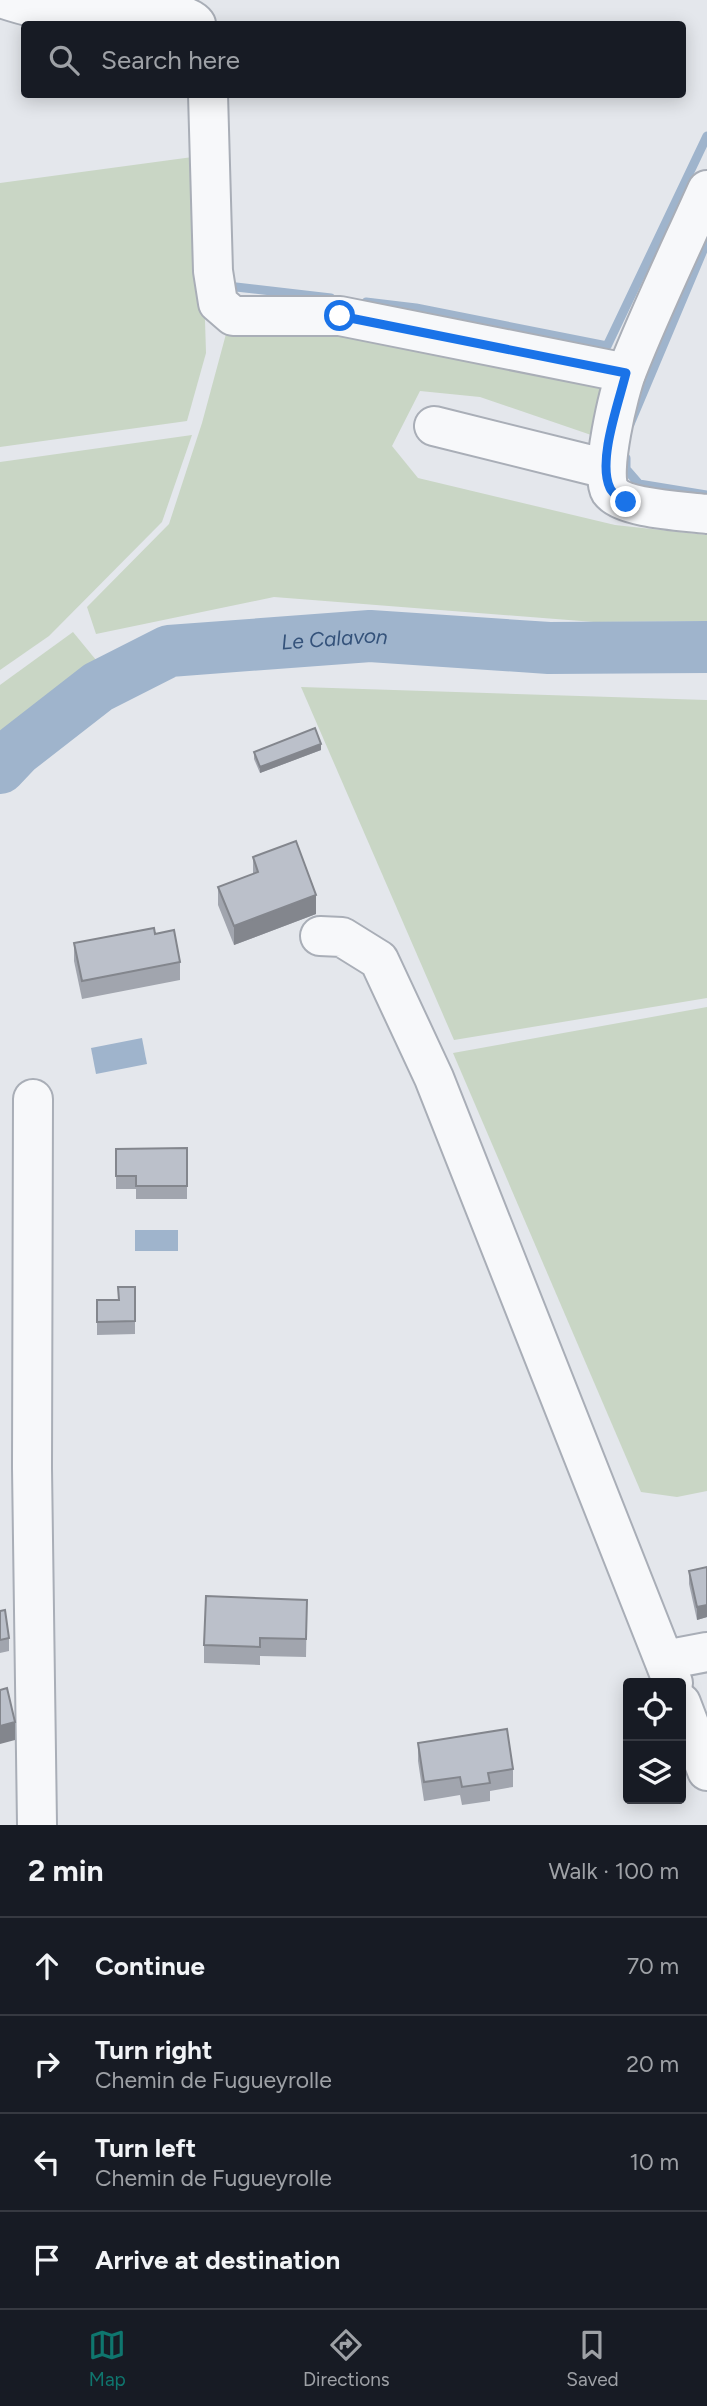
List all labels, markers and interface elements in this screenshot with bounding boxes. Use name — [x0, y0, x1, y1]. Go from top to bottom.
search box — [21, 21, 686, 98]
icon: search — [45, 41, 83, 79]
text: Search here — [101, 44, 240, 76]
route start — [324, 300, 355, 331]
route end — [610, 486, 641, 517]
water label: Le Calavon — [280, 623, 389, 655]
map controls — [623, 1678, 686, 1804]
button: locate — [623, 1678, 686, 1741]
button: layers — [623, 1741, 686, 1804]
text: 2 min — [28, 1852, 104, 1889]
text: Walk · 100 m — [548, 1857, 679, 1885]
icon: ahead — [28, 1947, 66, 1985]
text: Continue — [95, 1950, 205, 1982]
text: 70 m — [627, 1952, 679, 1980]
text: Turn right — [95, 2034, 212, 2066]
icon: right — [28, 2045, 66, 2083]
text: 20 m — [626, 2050, 679, 2078]
text: Chemin de Fugueyrolle — [95, 2066, 332, 2094]
text: Turn left — [95, 2132, 196, 2164]
icon: left — [28, 2143, 66, 2181]
text: 10 m — [630, 2148, 679, 2176]
text: Chemin de Fugueyrolle — [95, 2164, 332, 2192]
icon: arrive — [28, 2241, 66, 2279]
text: Arrive at destination — [95, 2244, 340, 2276]
tab: Map — [88, 2326, 126, 2391]
tab: Directions — [303, 2326, 390, 2391]
tab: Saved — [566, 2326, 619, 2391]

